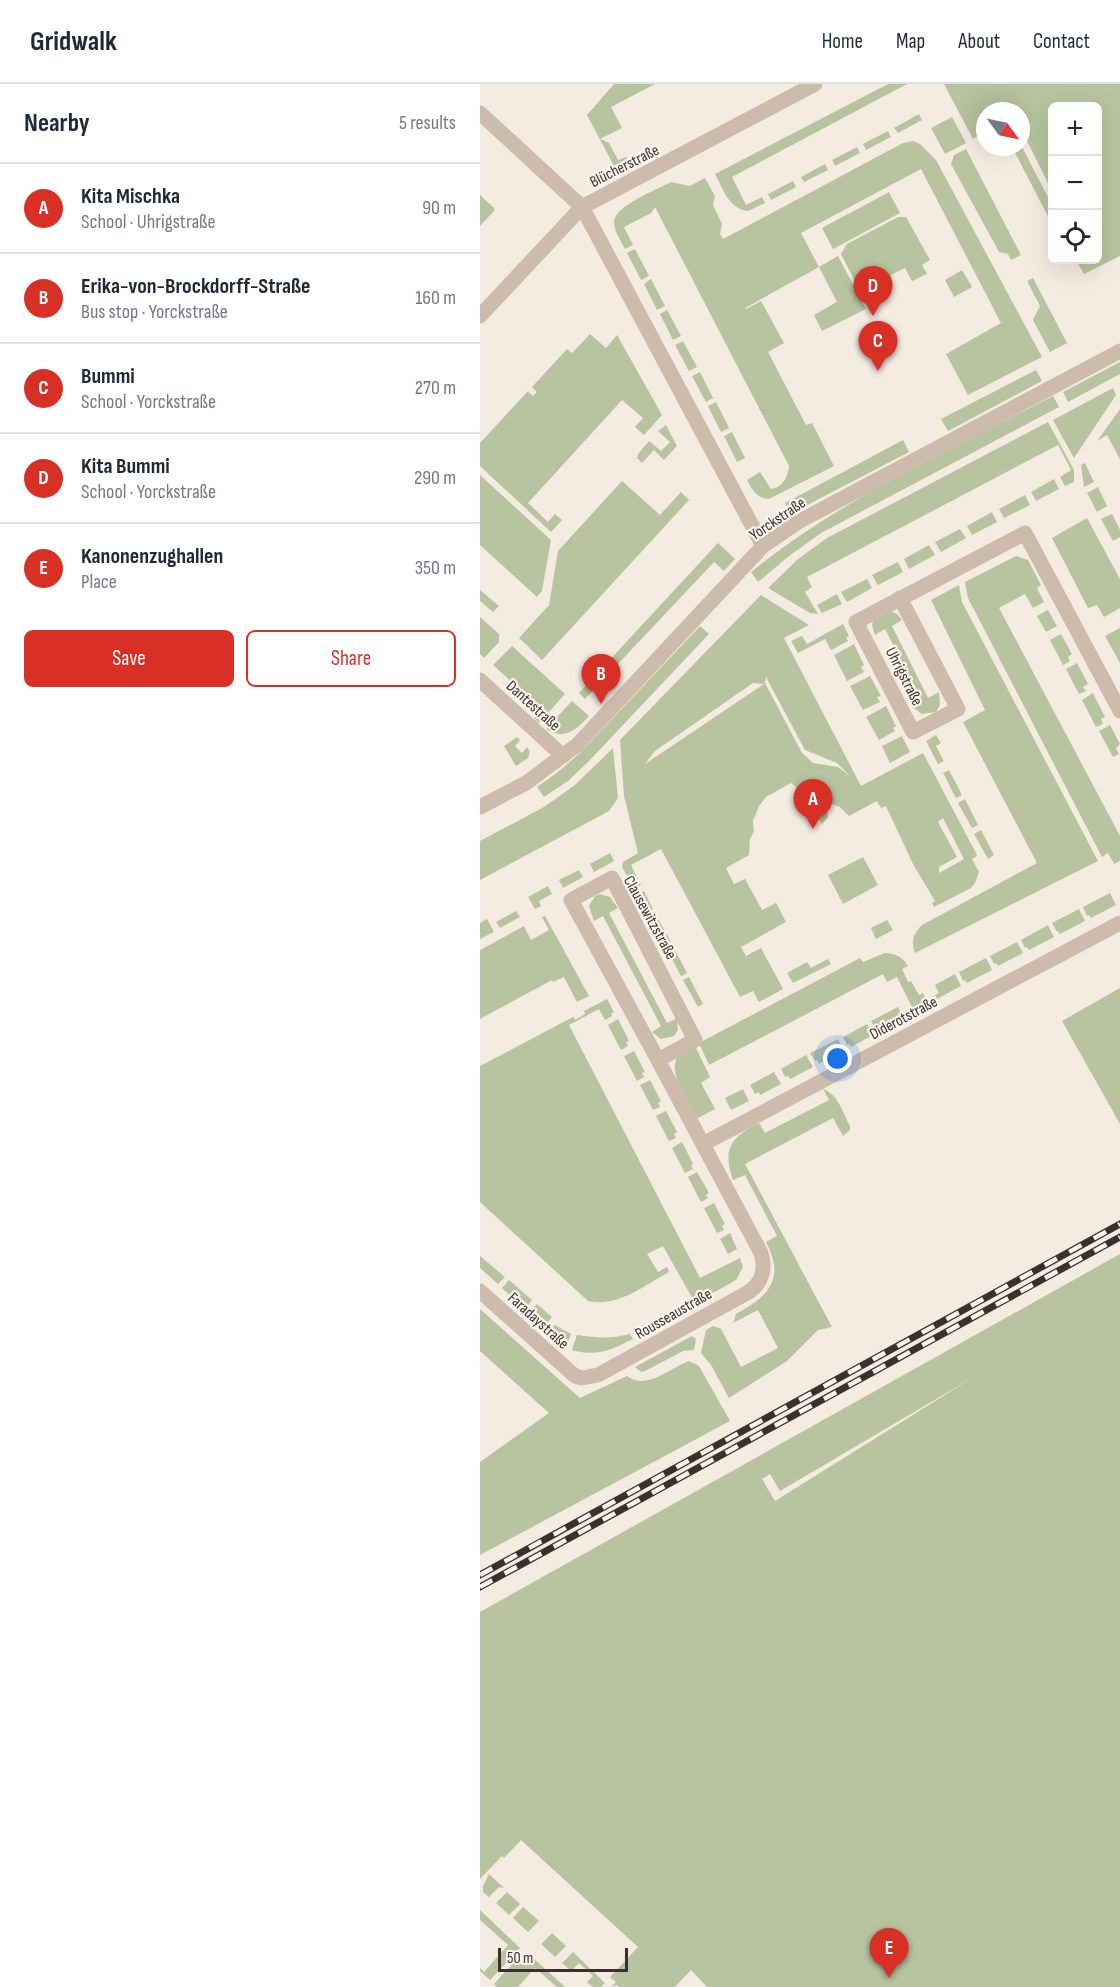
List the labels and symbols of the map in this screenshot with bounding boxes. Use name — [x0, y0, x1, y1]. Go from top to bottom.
north arrow — [976, 102, 1030, 156]
street label: Blücherstraße — [587, 141, 662, 192]
pin: D — [854, 266, 892, 316]
pin: C — [858, 322, 898, 371]
street label: Yorckstraße — [746, 494, 809, 545]
street label: Uhrigstraße — [881, 644, 926, 709]
pin: B — [582, 654, 620, 704]
street label: Dantestraße — [502, 677, 564, 735]
pin: A — [794, 780, 832, 829]
street label: Clausewitzstraße — [619, 873, 680, 963]
street label: Diderotstraße — [867, 993, 941, 1044]
your location — [823, 1044, 852, 1073]
street label: Rousseaustraße — [632, 1285, 715, 1344]
street label: Faradaystraße — [504, 1289, 572, 1353]
pin: E — [870, 1928, 908, 1978]
scale bar — [498, 1945, 628, 1972]

